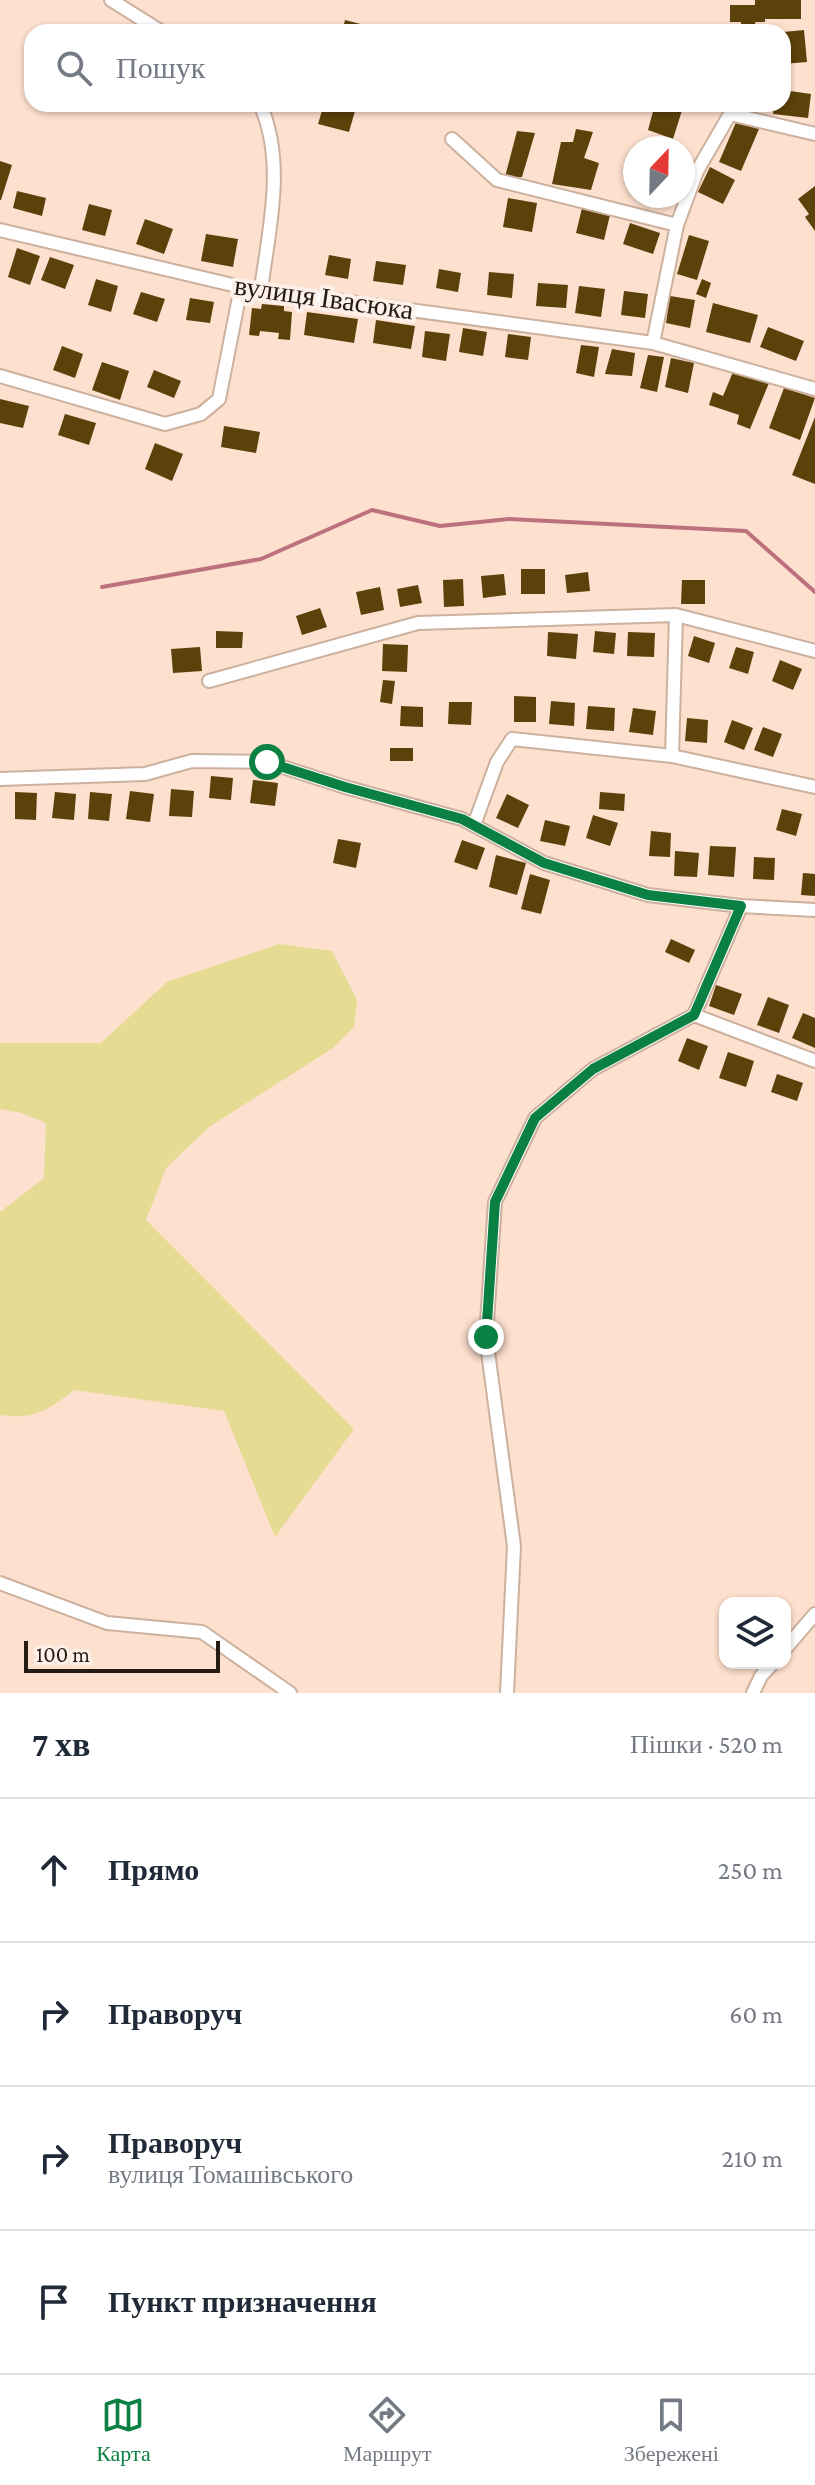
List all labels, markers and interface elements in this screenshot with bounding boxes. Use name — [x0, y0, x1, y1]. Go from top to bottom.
search box — [24, 24, 791, 112]
icon: search — [52, 46, 96, 90]
text: Пошук — [116, 51, 205, 84]
north arrow — [623, 136, 695, 208]
street label: вулиця Івасюка — [232, 270, 416, 325]
route start — [249, 744, 285, 780]
route end — [468, 1319, 504, 1355]
map controls — [719, 1597, 791, 1669]
button: layers — [719, 1597, 791, 1669]
scale bar — [24, 1637, 220, 1673]
text: 100 m — [36, 1642, 90, 1667]
text: 7 хв — [32, 1726, 90, 1763]
text: Пішки · 520 m — [630, 1730, 783, 1759]
icon: ahead — [32, 1848, 76, 1892]
text: Прямо — [108, 1853, 199, 1886]
text: 250 m — [718, 1856, 783, 1885]
icon: right — [32, 1992, 76, 2036]
text: Праворуч — [108, 1997, 242, 2030]
text: 60 m — [729, 2000, 783, 2029]
text: Праворуч — [108, 2126, 242, 2159]
icon: right — [32, 2136, 76, 2180]
text: 210 m — [722, 2144, 783, 2173]
text: вулиця Томашівського — [108, 2160, 353, 2189]
icon: arrive — [32, 2280, 76, 2324]
text: Пункт призначення — [108, 2285, 377, 2318]
tab: Карта — [96, 2393, 151, 2467]
tab: Маршрут — [343, 2393, 432, 2467]
tab: Збережені — [624, 2393, 719, 2467]

